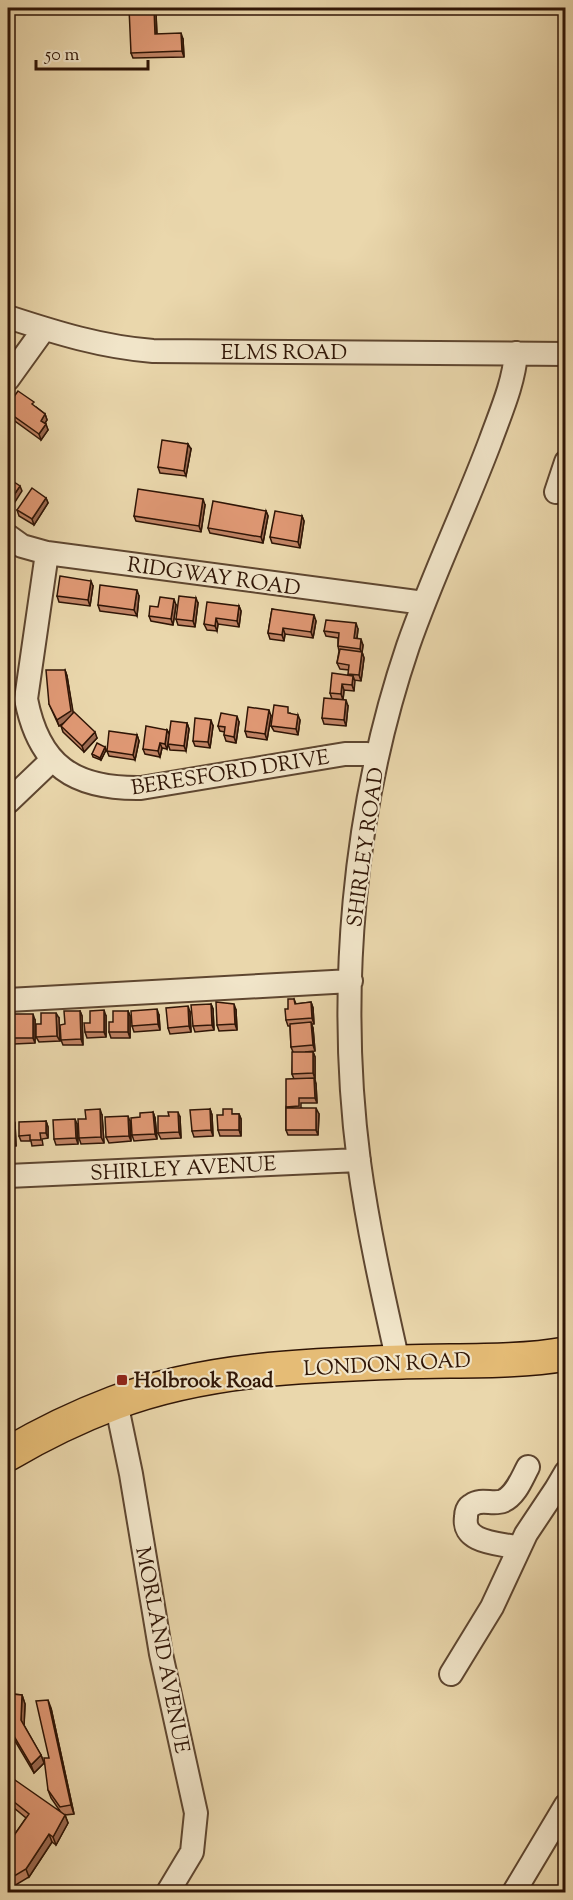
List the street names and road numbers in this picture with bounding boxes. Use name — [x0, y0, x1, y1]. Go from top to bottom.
street label: ELMS ROAD — [221, 339, 347, 369]
street label: RIDGWAY ROAD — [125, 551, 302, 605]
street label: BERESFORD DRIVE — [129, 743, 332, 804]
street label: SHIRLEY ROAD — [341, 766, 393, 929]
street label: SHIRLEY AVENUE — [89, 1150, 277, 1190]
street label: LONDON ROAD — [303, 1347, 472, 1385]
street label: MORLAND AVENUE — [126, 1545, 196, 1757]

